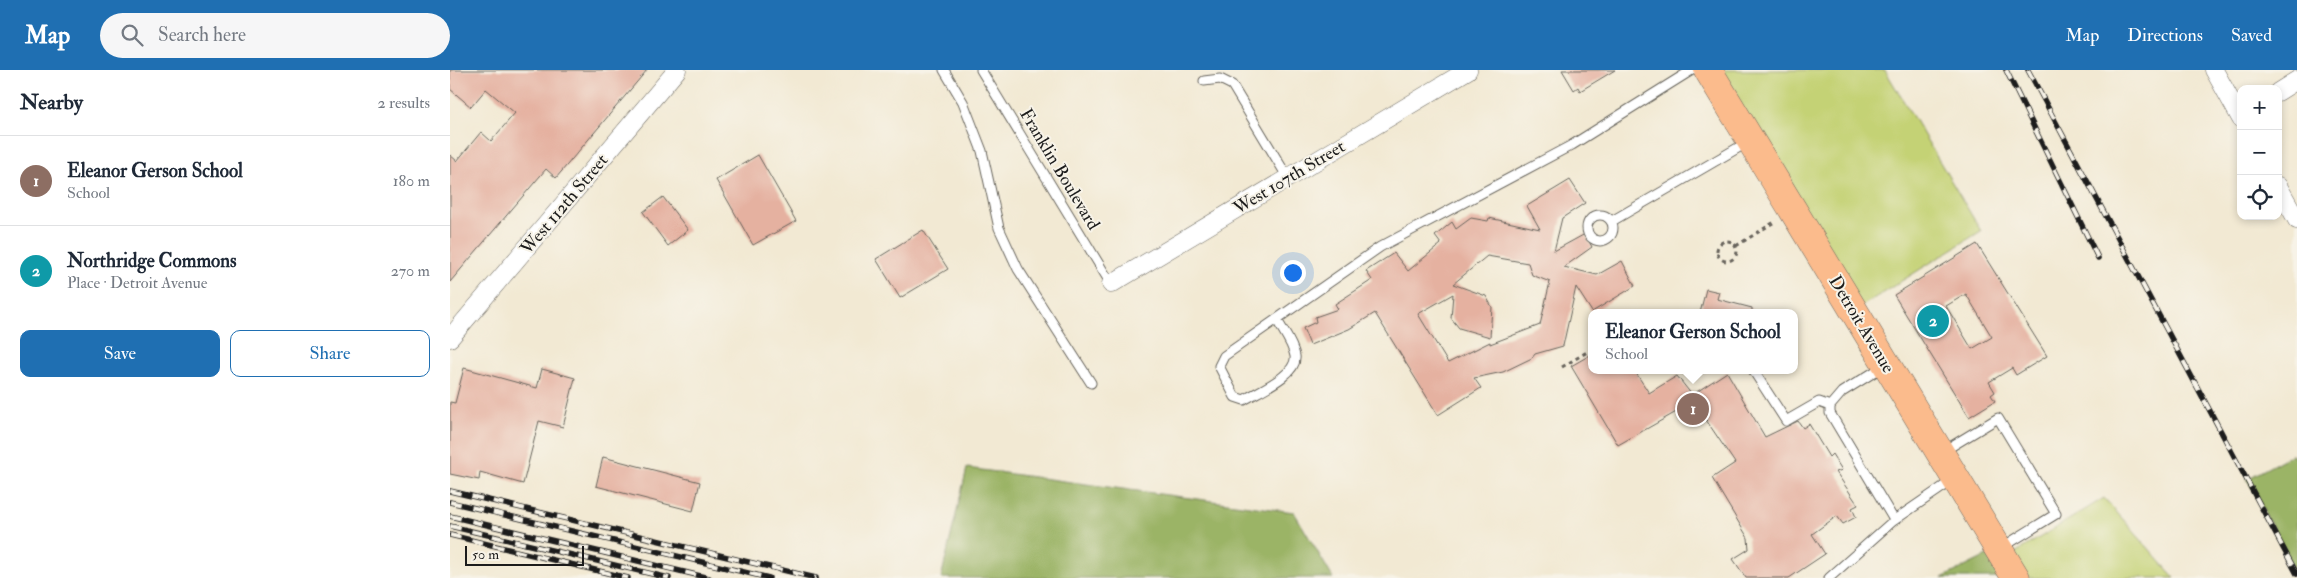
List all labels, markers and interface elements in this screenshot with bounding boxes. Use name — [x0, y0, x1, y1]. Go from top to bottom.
search box — [100, 13, 450, 58]
text: Map — [25, 20, 70, 51]
icon: search — [118, 21, 146, 49]
text: Search here — [158, 23, 246, 47]
text: Map — [2066, 24, 2099, 47]
text: Directions — [2127, 24, 2203, 47]
text: Saved — [2231, 24, 2272, 47]
map controls — [2237, 85, 2282, 220]
button: + — [2237, 85, 2282, 130]
text: Nearby — [20, 89, 83, 116]
text: 2 results — [377, 93, 430, 113]
street label: Franklin Boulevard — [1014, 104, 1105, 234]
button: − — [2237, 130, 2282, 175]
street label: West 107th Street — [1228, 135, 1349, 220]
street label: West 112th Street — [515, 149, 613, 260]
text: Eleanor Gerson School — [67, 159, 243, 183]
text: 1 — [33, 171, 39, 191]
text: 180 m — [393, 171, 430, 191]
button: locate — [2237, 175, 2282, 220]
text: School — [67, 183, 110, 203]
text: Northridge Commons — [67, 249, 237, 273]
your location — [1280, 260, 1306, 286]
text: 2 — [32, 261, 40, 281]
text: 270 m — [391, 261, 430, 281]
street label: Detroit Avenue — [1823, 271, 1900, 378]
text: Place · Detroit Avenue — [67, 273, 208, 293]
pin: 2 — [1917, 302, 1949, 340]
popup — [1588, 309, 1798, 374]
text: Eleanor Gerson School — [1605, 320, 1781, 344]
button: Save — [20, 330, 220, 377]
button: Share — [230, 330, 430, 377]
text: School — [1605, 344, 1648, 364]
pin: 1 — [1677, 390, 1709, 428]
scale bar — [465, 543, 584, 566]
text: 50 m — [472, 546, 499, 563]

